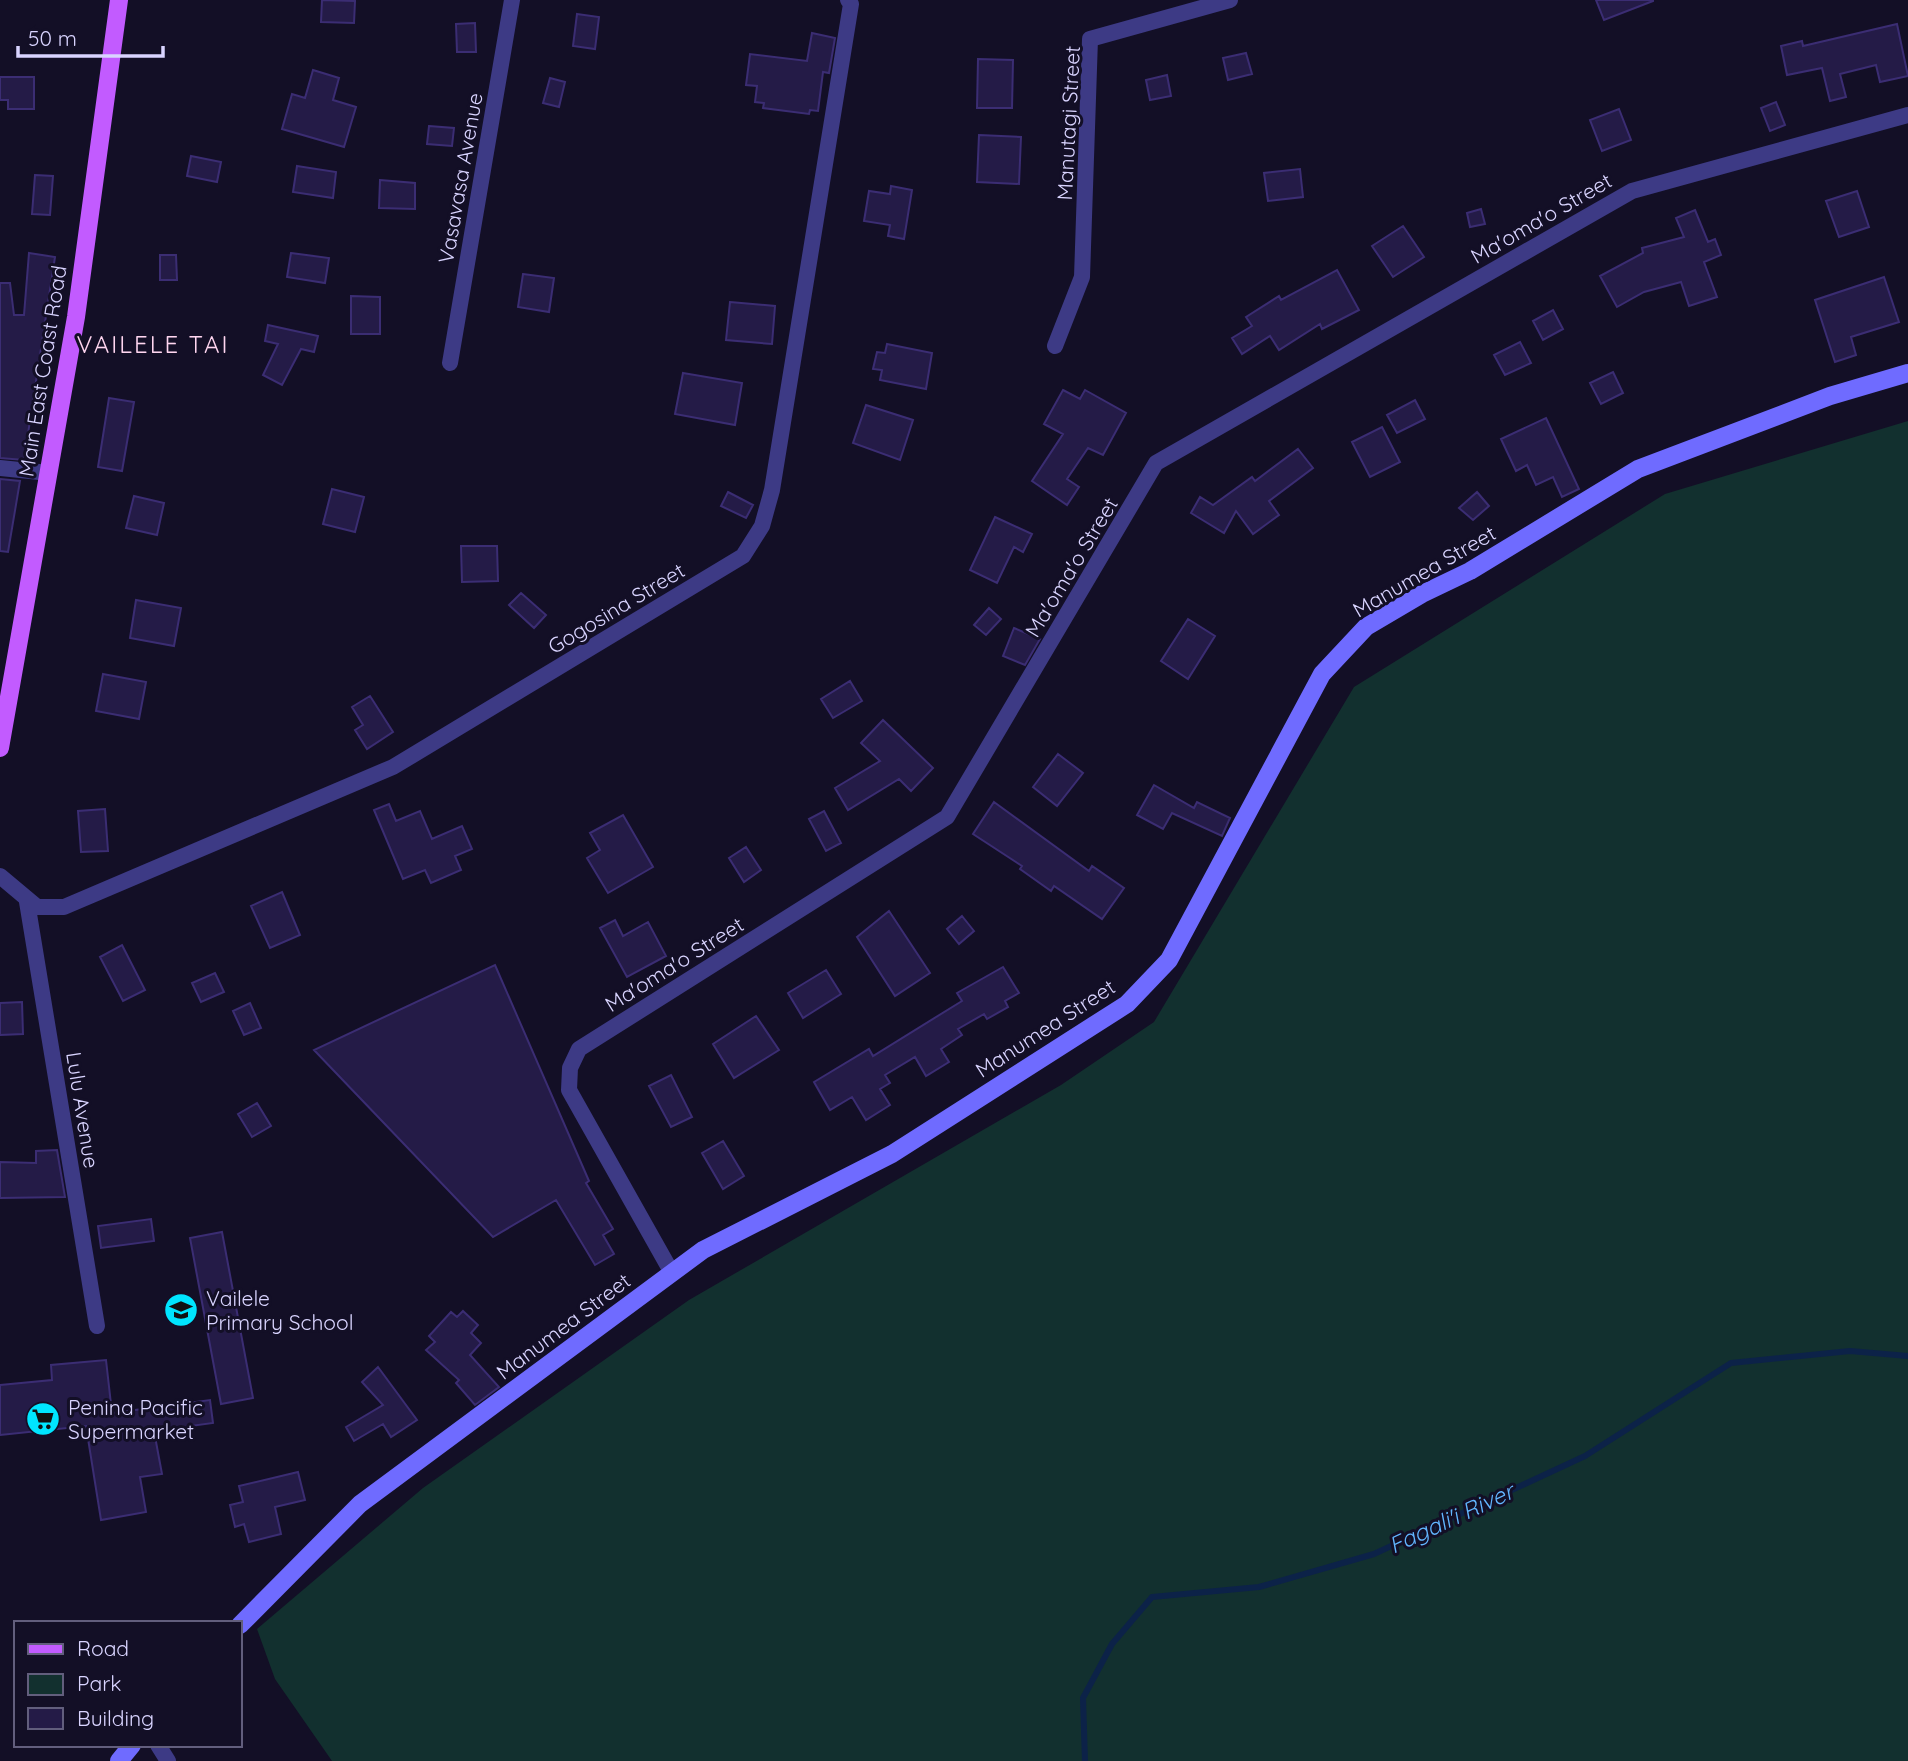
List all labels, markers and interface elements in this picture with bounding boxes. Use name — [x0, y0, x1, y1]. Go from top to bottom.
scale bar — [18, 14, 163, 58]
text: 50 m — [28, 25, 77, 51]
street label: Manutagi Street — [1051, 45, 1085, 201]
street label: Vasavasa Avenue — [432, 91, 488, 265]
street label: Ma'oma'o Street — [1466, 167, 1616, 269]
street label: Main East Coast Road — [12, 263, 72, 479]
district label: VAILELE TAI — [77, 329, 229, 359]
street label: Ma'oma'o Street — [1019, 492, 1123, 642]
street label: Manumea Street — [1348, 519, 1500, 623]
street label: Gogosina Street — [543, 557, 689, 659]
street label: Ma'oma'o Street — [600, 911, 748, 1017]
street label: Manumea Street — [970, 973, 1120, 1083]
street label: Lulu Avenue — [61, 1050, 105, 1170]
street label: Manumea Street — [491, 1267, 635, 1385]
place label: Vailele Primary School — [206, 1285, 354, 1335]
school or university icon: Vailele Primary School — [162, 1291, 200, 1329]
place label: Penina Pacific Supermarket — [68, 1394, 203, 1444]
supermarket icon: Penina Pacific Supermarket — [24, 1400, 62, 1438]
water label: Fagali'i River — [1384, 1475, 1521, 1560]
legend — [14, 1621, 242, 1747]
text: Road — [77, 1635, 129, 1661]
text: Park — [77, 1670, 121, 1696]
text: Building — [77, 1705, 154, 1731]

